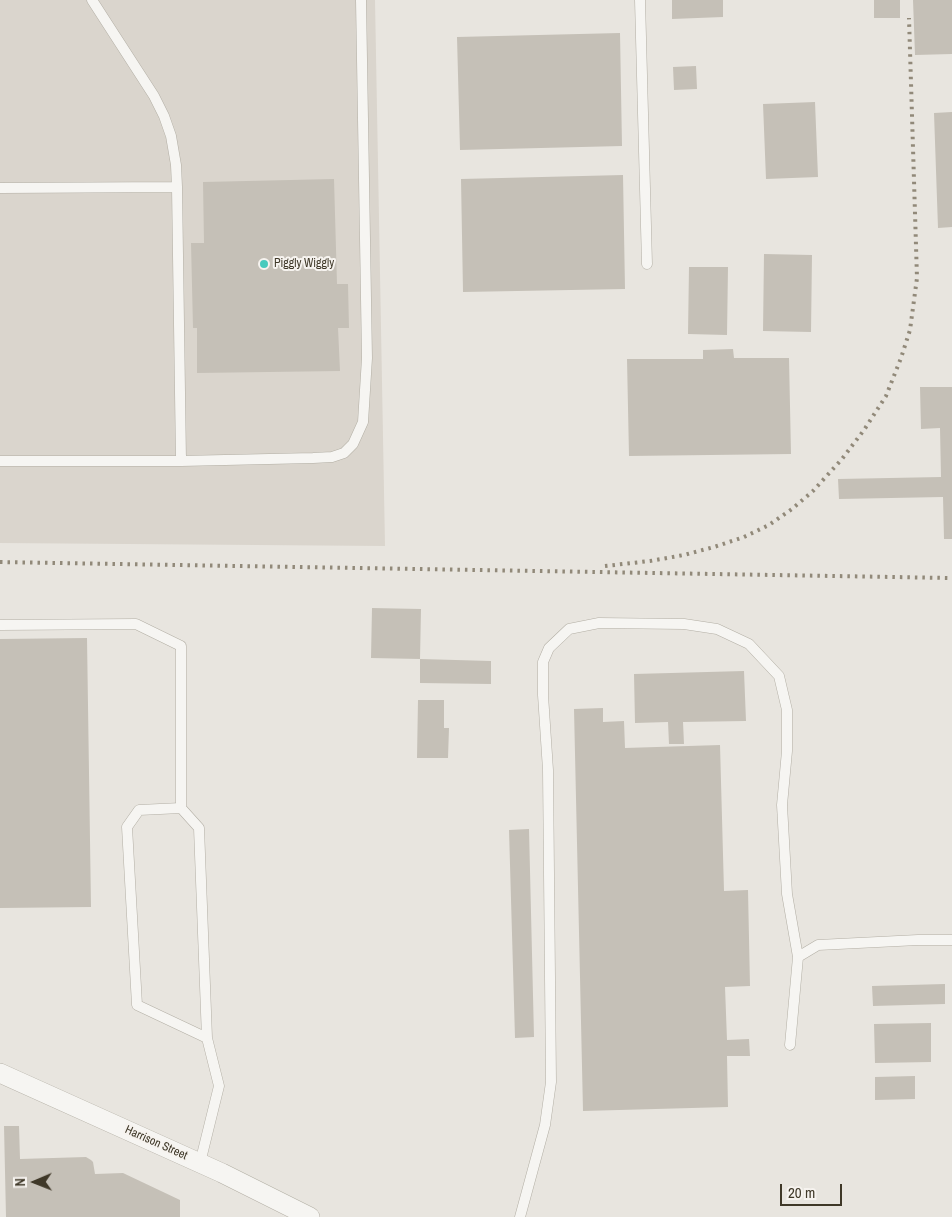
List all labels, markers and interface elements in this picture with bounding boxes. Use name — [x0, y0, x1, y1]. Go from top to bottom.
place label: Piggly Wiggly — [274, 257, 334, 271]
marker: Piggly Wiggly — [258, 258, 270, 270]
street label: Harrison Street — [123, 1123, 189, 1163]
north arrow — [10, 1157, 60, 1207]
scale bar — [782, 1174, 844, 1206]
text: N — [11, 1178, 29, 1187]
text: 20 m — [788, 1182, 815, 1203]

